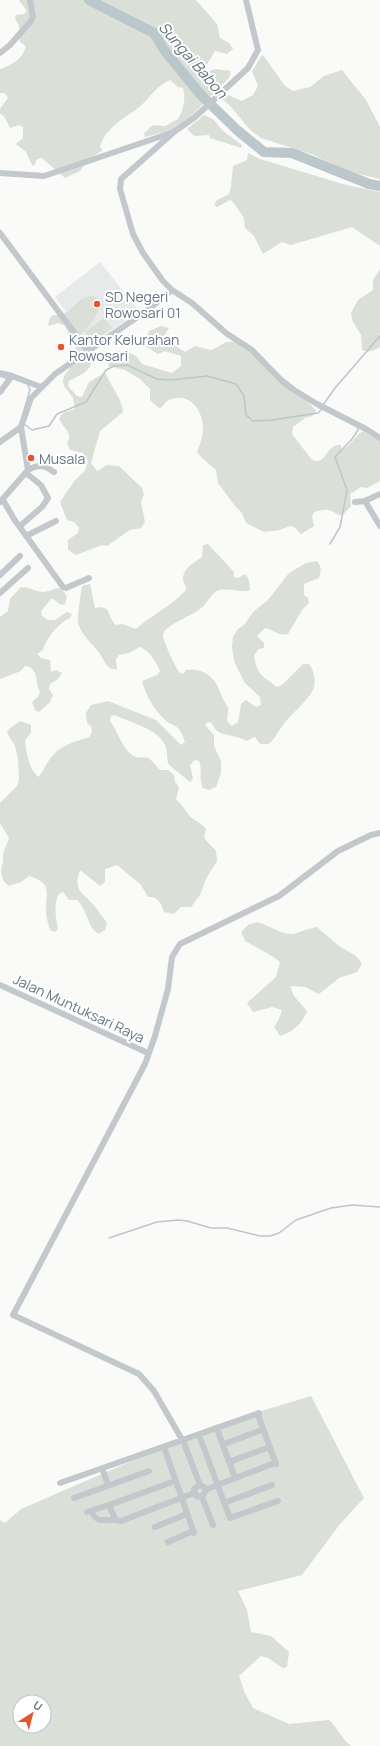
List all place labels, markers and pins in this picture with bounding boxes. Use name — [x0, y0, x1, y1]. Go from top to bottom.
place label: SD Negeri Rowosari 01 — [105, 287, 181, 322]
marker: SD Negeri Rowosari 01 — [92, 299, 102, 309]
place label: Kantor Kelurahan Rowosari — [69, 330, 179, 365]
marker: Kantor Kelurahan Rowosari — [56, 342, 66, 352]
place label: Musala — [39, 449, 85, 468]
marker: Musala — [26, 453, 36, 463]

